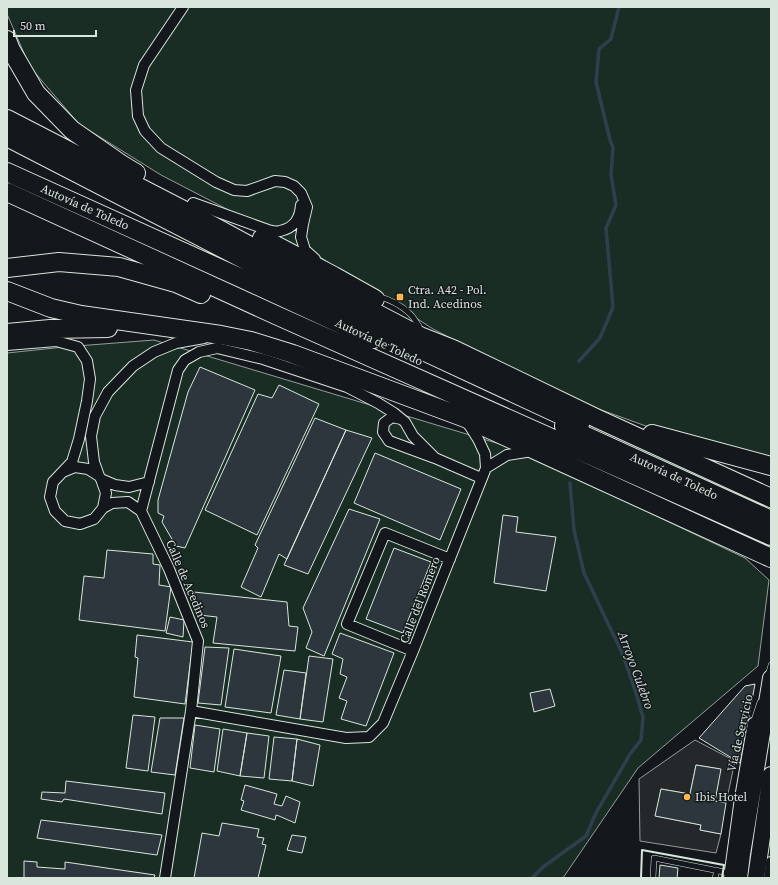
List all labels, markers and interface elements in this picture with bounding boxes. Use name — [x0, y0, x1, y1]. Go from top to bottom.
scale bar — [14, 12, 96, 38]
text: 50 m — [20, 18, 46, 34]
street label: Autovía de Toledo — [38, 180, 132, 234]
place label: Ctra. A42 - Pol. Ind. Acedinos — [408, 282, 487, 312]
marker: Ctra. A42 - Pol. Ind. Acedinos — [395, 292, 405, 302]
street label: Autovía de Toledo — [332, 315, 426, 370]
street label: Autovía de Toledo — [627, 449, 721, 504]
street label: Calle de Acedinos — [162, 537, 214, 631]
street label: Calle del Romero — [396, 554, 444, 646]
water label: Arroyo Culebro — [614, 628, 658, 711]
street label: Vía de Servicio — [723, 692, 757, 773]
place label: Ibis Hotel — [695, 789, 748, 805]
marker: Ibis Hotel — [682, 792, 692, 802]

